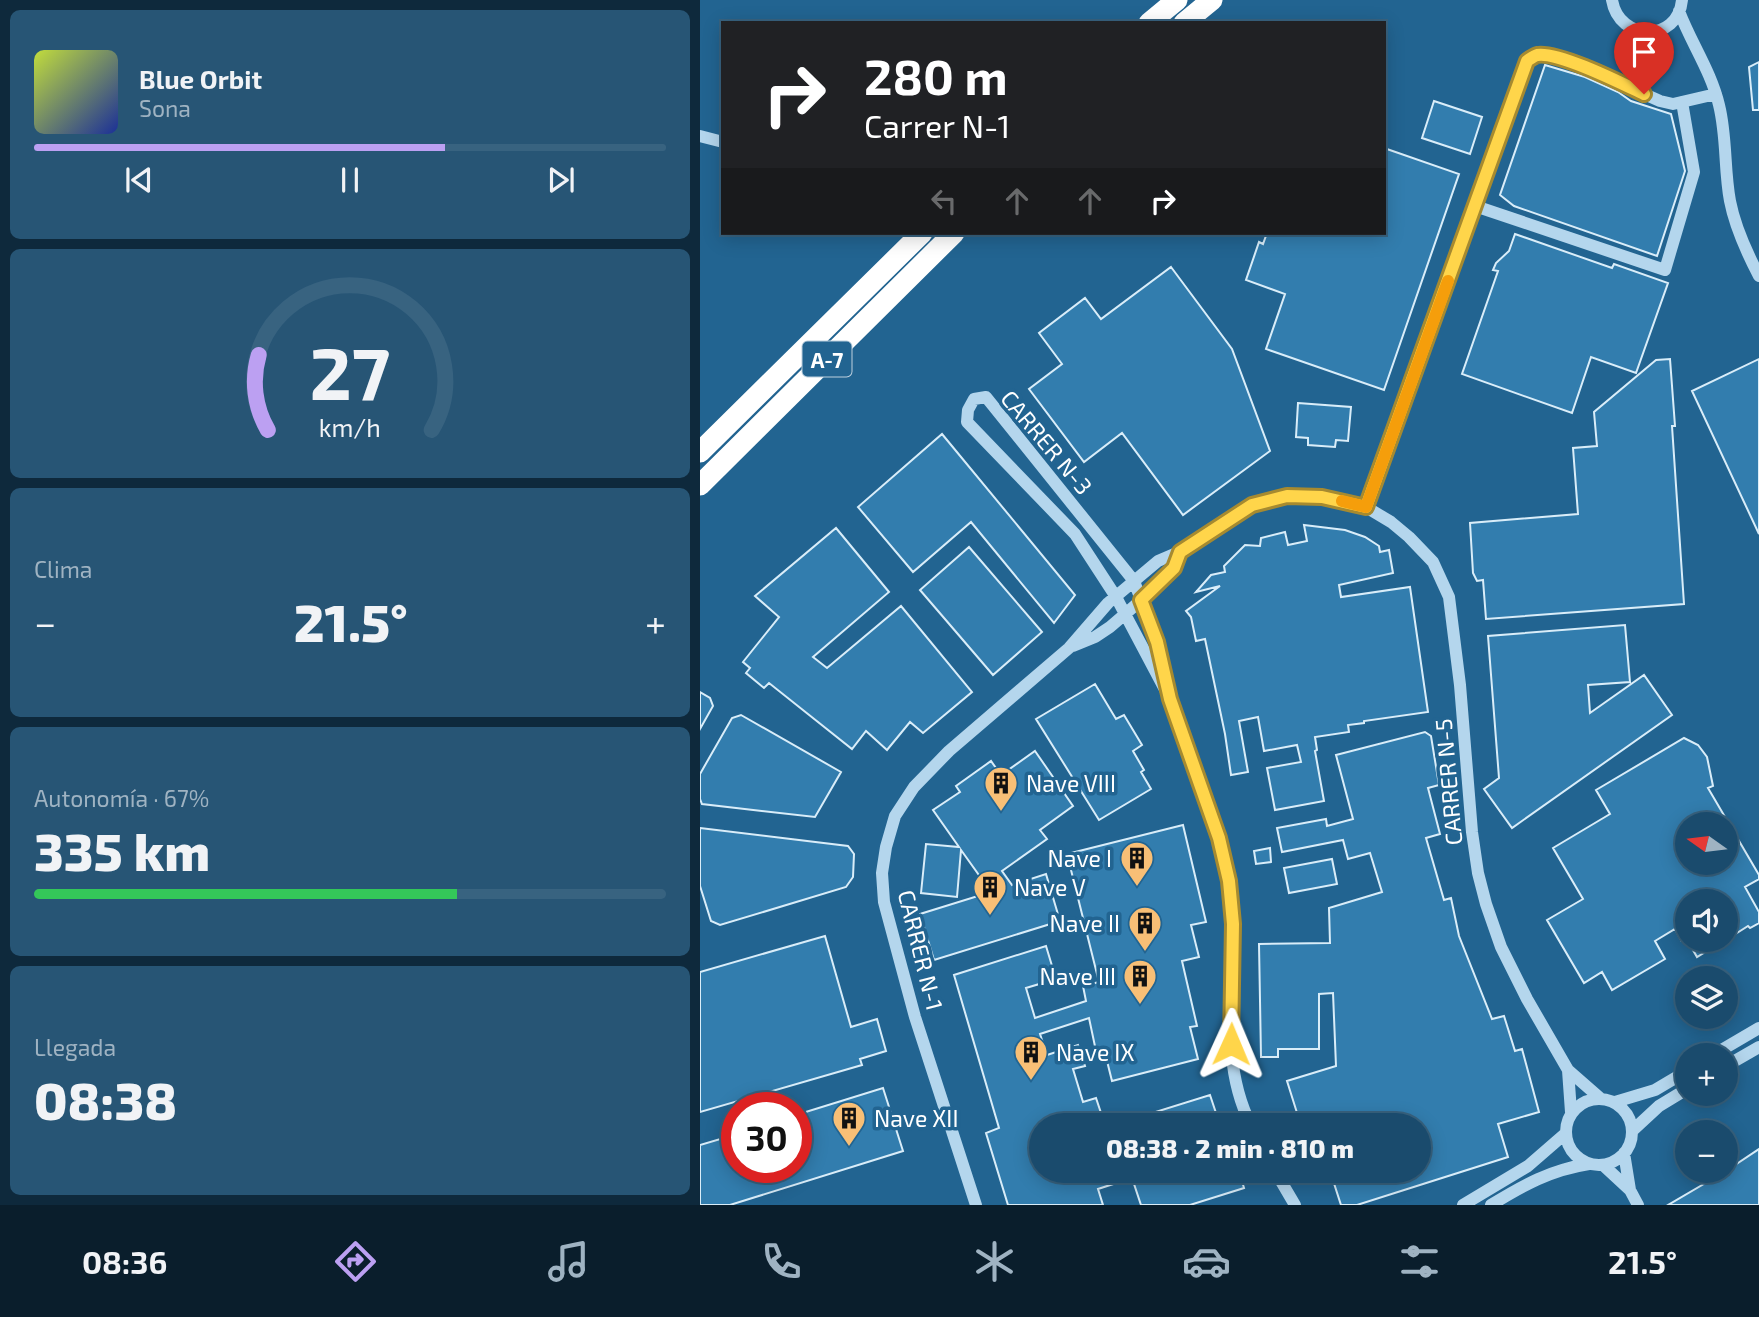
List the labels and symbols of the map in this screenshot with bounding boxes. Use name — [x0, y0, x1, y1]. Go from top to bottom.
pin — [1614, 22, 1674, 94]
road number: A-7 — [802, 342, 852, 376]
street label: CARRER N-3 — [995, 384, 1099, 500]
street label: CARRER N-5 — [1429, 718, 1467, 846]
building icon: Nave VIII — [982, 764, 1020, 813]
place label: Nave VIII — [1026, 769, 1116, 797]
north arrow — [1675, 812, 1738, 875]
building icon: Nave I — [1118, 839, 1156, 888]
place label: Nave I — [1048, 844, 1112, 872]
building icon: Nave V — [971, 868, 1009, 917]
place label: Nave V — [1014, 873, 1086, 901]
street label: CARRER N-1 — [893, 887, 949, 1013]
building icon: Nave II — [1126, 904, 1164, 953]
place label: Nave II — [1050, 909, 1120, 937]
building icon: Nave III — [1121, 957, 1159, 1006]
place label: Nave III — [1040, 962, 1116, 990]
position arrow — [1194, 1007, 1268, 1081]
building icon: Nave IX — [1012, 1033, 1050, 1082]
place label: Nave IX — [1056, 1038, 1134, 1066]
speed limit sign: 30 — [721, 1092, 812, 1183]
building icon: Nave XII — [830, 1099, 868, 1148]
place label: Nave XII — [874, 1104, 958, 1132]

